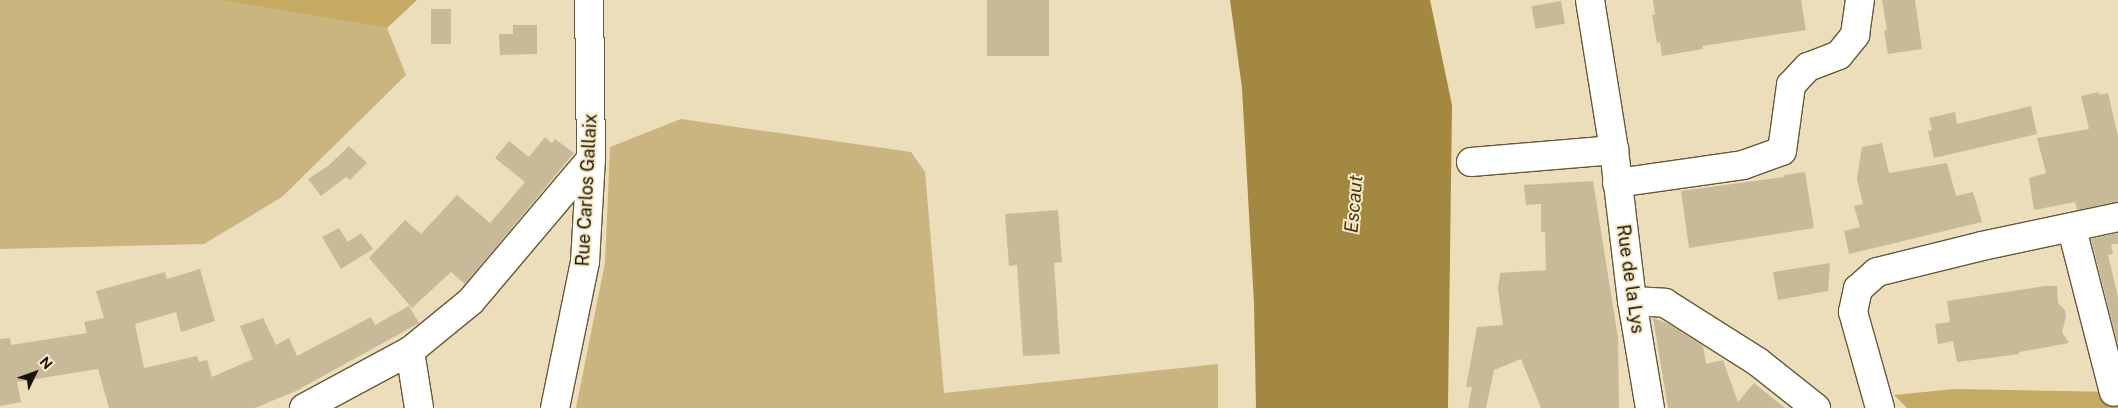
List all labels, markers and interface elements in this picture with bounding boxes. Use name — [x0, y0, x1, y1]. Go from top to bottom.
street label: Rue Carlos Gallaix — [572, 113, 602, 267]
water label: Escaut — [1340, 174, 1368, 234]
street label: Rue de la Lys — [1612, 223, 1648, 335]
north arrow — [10, 348, 60, 398]
text: N — [37, 354, 56, 372]

